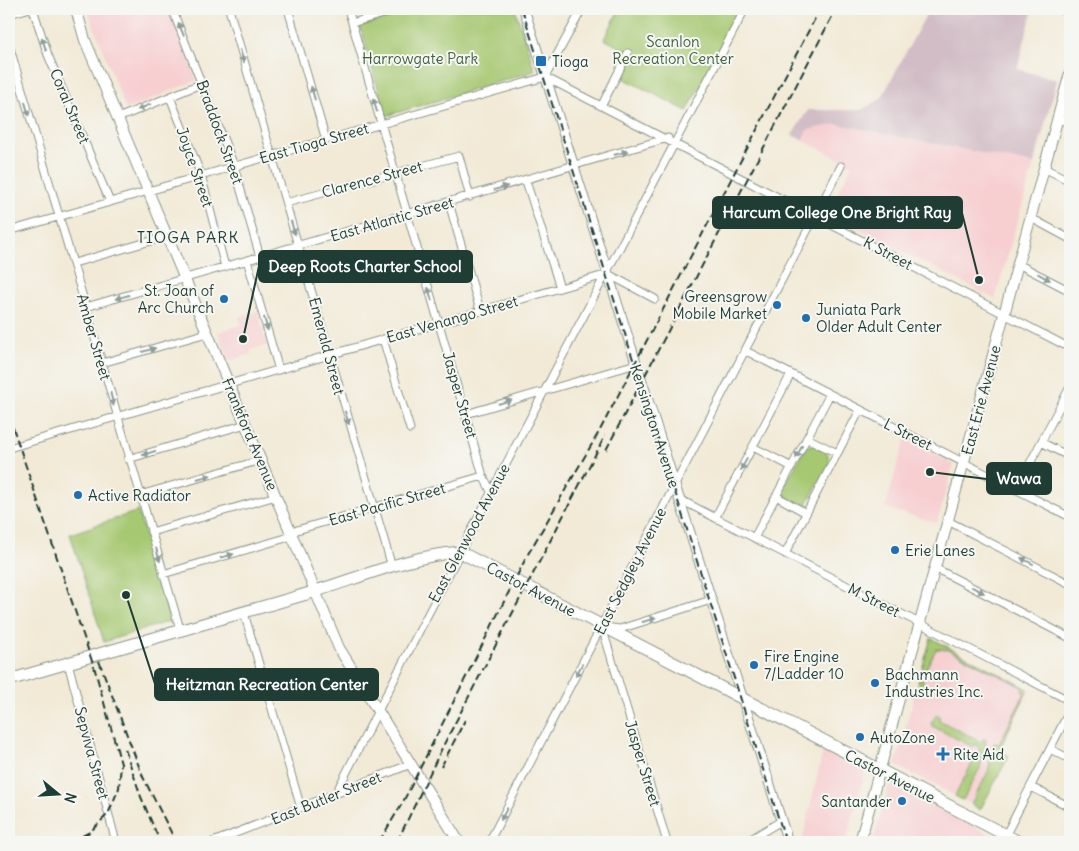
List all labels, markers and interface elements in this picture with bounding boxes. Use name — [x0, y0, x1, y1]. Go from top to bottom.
one-way arrow — [176, 22, 184, 36]
park label: Scanlon Recreation Center — [612, 32, 734, 68]
one-way arrow — [40, 36, 48, 51]
one-way arrow — [239, 48, 247, 63]
park label: Harrowgate Park — [362, 49, 478, 68]
place label: Tioga — [552, 52, 589, 71]
marker: Tioga — [534, 54, 548, 68]
street label: Coral Street — [46, 66, 94, 146]
street label: Braddock Street — [192, 77, 248, 187]
one-way arrow — [308, 85, 316, 100]
one-way arrow — [371, 97, 379, 112]
one-way arrow — [24, 102, 32, 117]
one-way arrow — [137, 104, 151, 112]
street label: East Tioga Street — [257, 118, 371, 168]
street label: Joyce Street — [172, 124, 218, 210]
one-way arrow — [614, 149, 629, 157]
street label: Clarence Street — [320, 156, 424, 202]
one-way arrow — [494, 184, 509, 192]
street label: East Atlantic Street — [328, 192, 456, 246]
callout: Harcum College One Bright Ray — [713, 197, 962, 228]
text: Harcum College One Bright Ray — [723, 202, 951, 223]
one-way arrow — [289, 221, 297, 236]
district label: TIOGA PARK — [137, 227, 239, 247]
street label: K Street — [860, 232, 916, 274]
callout: Deep Roots Charter School — [259, 251, 472, 282]
text: Deep Roots Charter School — [268, 256, 462, 277]
one-way arrow — [1037, 273, 1051, 281]
place label: St. Joan of Arc Church — [138, 281, 215, 317]
one-way arrow — [426, 287, 434, 302]
place label: Greensgrow Mobile Market — [672, 287, 767, 323]
street label: East Venango Street — [384, 291, 520, 347]
street label: Amber Street — [73, 292, 115, 382]
one-way arrow — [114, 293, 129, 301]
marker: St. Joan of Arc Church — [218, 293, 230, 305]
street label: Emerald Street — [305, 295, 349, 397]
marker: Greensgrow Mobile Market — [771, 299, 783, 311]
place label: Juniata Park Older Adult Center — [816, 300, 942, 336]
marker: Juniata Park Older Adult Center — [800, 312, 812, 324]
one-way arrow — [262, 317, 270, 332]
street label: East Erie Avenue — [957, 343, 1005, 457]
one-way arrow — [142, 345, 157, 353]
street label: Jasper Street — [439, 349, 481, 441]
street label: Kensington Avenue — [626, 362, 684, 490]
street label: Frankford Avenue — [218, 375, 282, 493]
one-way arrow — [108, 392, 116, 407]
one-way arrow — [498, 398, 513, 406]
one-way arrow — [344, 411, 352, 426]
street label: L Street — [881, 414, 935, 454]
one-way arrow — [795, 445, 803, 460]
one-way arrow — [141, 449, 156, 457]
one-way arrow — [740, 457, 748, 471]
street label: East Glenwood Avenue — [424, 460, 514, 606]
callout: Wawa — [987, 463, 1051, 494]
text: Wawa — [997, 468, 1041, 488]
one-way arrow — [196, 472, 211, 480]
street label: East Pacific Street — [327, 478, 447, 530]
place label: Active Radiator — [88, 486, 191, 505]
marker: Active Radiator — [72, 489, 84, 501]
street label: East Sedgley Avenue — [590, 504, 670, 638]
place label: Erie Lanes — [905, 541, 975, 560]
marker: Erie Lanes — [889, 544, 901, 556]
one-way arrow — [154, 548, 162, 563]
one-way arrow — [220, 551, 235, 559]
street label: Castor Avenue — [483, 557, 579, 621]
one-way arrow — [1020, 557, 1034, 565]
street label: M Street — [845, 579, 903, 621]
one-way arrow — [971, 586, 985, 594]
one-way arrow — [642, 616, 657, 624]
place label: Fire Engine 7/Ladder 10 — [764, 647, 844, 683]
marker: Fire Engine 7/Ladder 10 — [748, 659, 760, 671]
one-way arrow — [575, 663, 583, 677]
place label: Bachmann Industries Inc. — [885, 665, 983, 701]
callout: Heitzman Recreation Center — [155, 669, 378, 700]
text: Heitzman Recreation Center — [166, 674, 369, 694]
marker: Bachmann Industries Inc. — [869, 677, 881, 689]
street label: Sepviva Street — [71, 705, 113, 801]
street label: Jasper Street — [621, 718, 665, 808]
place label: AutoZone — [870, 728, 935, 747]
marker: AutoZone — [854, 731, 866, 743]
street label: Castor Avenue — [842, 745, 938, 807]
place label: Rite Aid — [953, 745, 1004, 764]
marker: Rite Aid — [937, 748, 949, 760]
street label: East Butler Street — [268, 767, 384, 829]
north arrow — [32, 768, 82, 818]
text: N — [60, 791, 80, 805]
place label: Santander — [821, 792, 892, 811]
marker: Santander — [896, 795, 908, 807]
one-way arrow — [500, 806, 508, 821]

